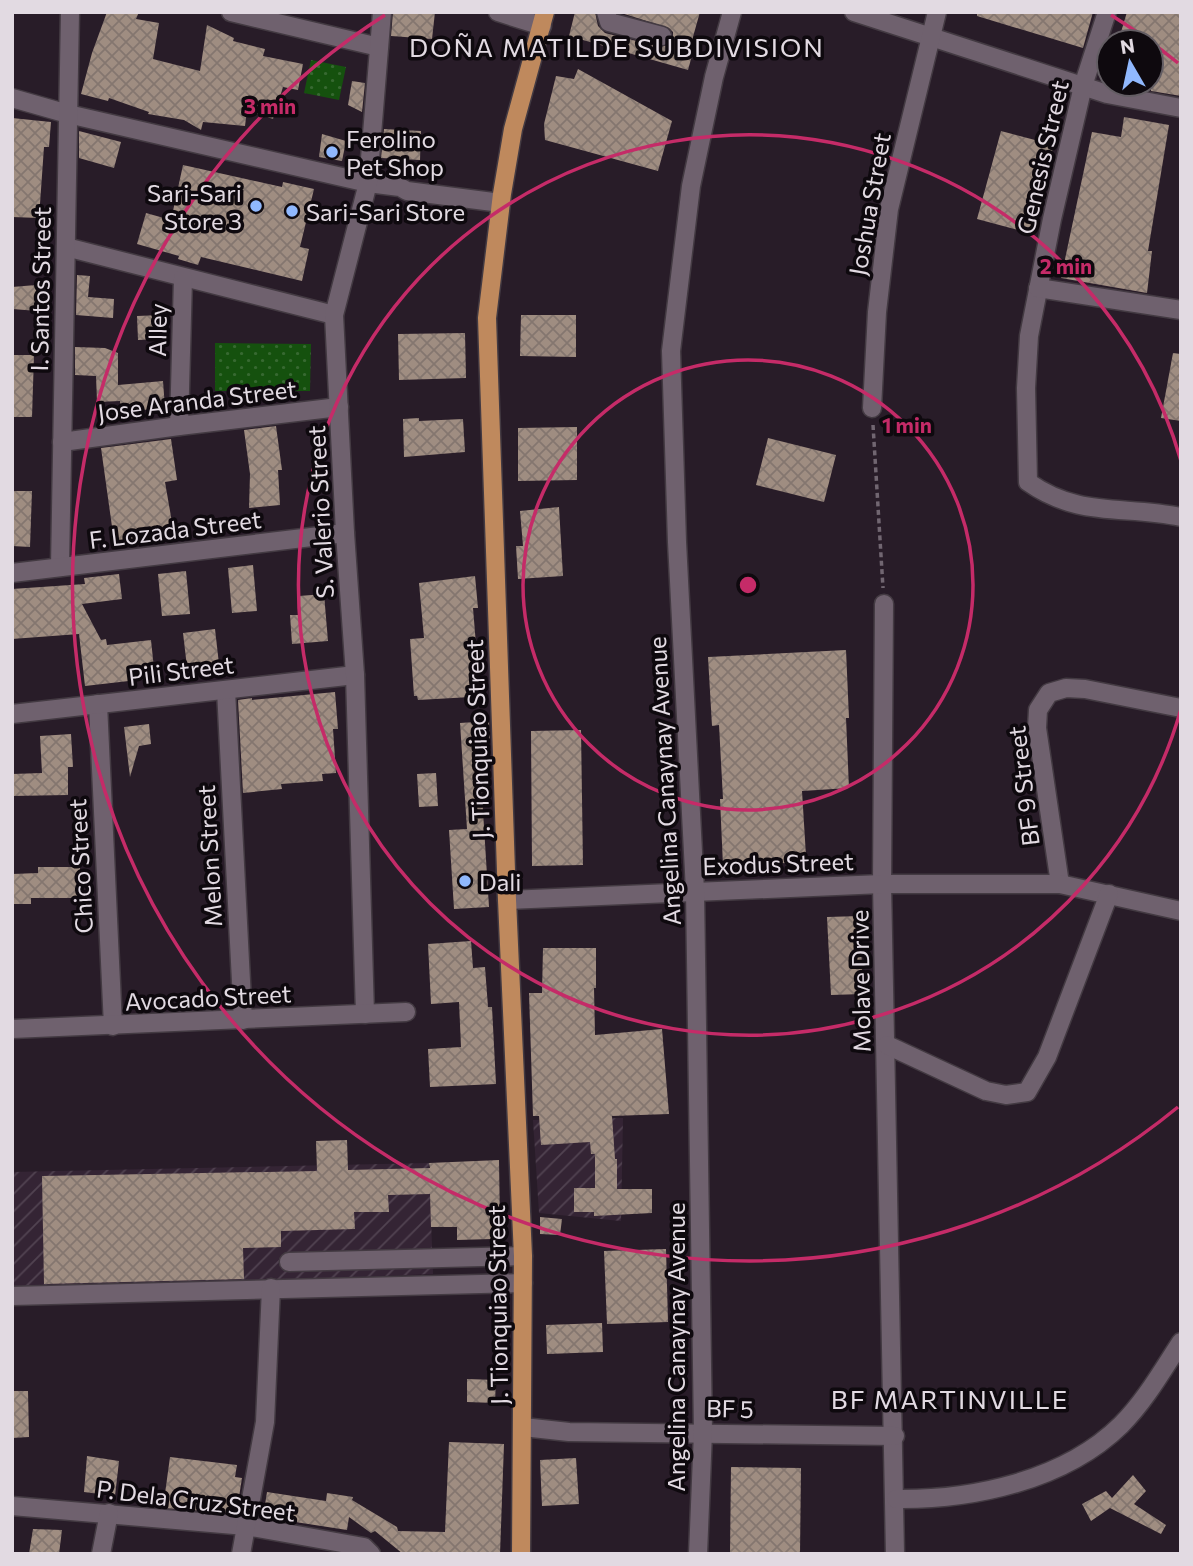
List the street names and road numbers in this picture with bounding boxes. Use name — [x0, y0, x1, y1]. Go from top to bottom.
street label: Genesis Street — [1010, 77, 1074, 237]
street label: Joshua Street — [842, 130, 896, 278]
street label: I. Santos Street — [24, 206, 56, 371]
street label: Alley — [142, 303, 172, 357]
street label: Jose Aranda Street — [96, 373, 298, 427]
street label: S. Valerio Street — [301, 425, 339, 599]
street label: F. Lozada Street — [87, 504, 263, 554]
street label: Angelina Canaynay Avenue — [642, 636, 686, 926]
street label: J. Tionquiao Street — [459, 638, 495, 839]
street label: Pili Street — [127, 649, 235, 691]
street label: BF 9 Street — [1001, 724, 1045, 848]
street label: Melon Street — [191, 784, 227, 928]
street label: Chico Street — [62, 798, 98, 934]
street label: Exodus Street — [702, 846, 854, 880]
street label: Molave Drive — [844, 909, 876, 1053]
street label: Avocado Street — [124, 978, 292, 1016]
street label: Angelina Canaynay Avenue — [661, 1202, 690, 1492]
street label: J. Tionquiao Street — [481, 1205, 513, 1405]
street label: BF 5 — [706, 1393, 754, 1423]
street label: P. Dela Cruz Street — [95, 1473, 297, 1527]

